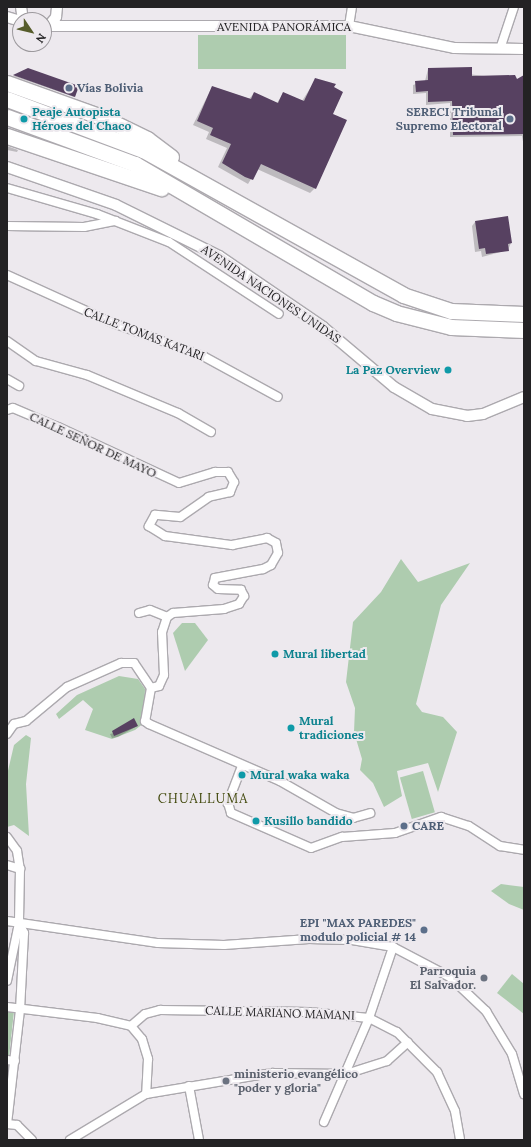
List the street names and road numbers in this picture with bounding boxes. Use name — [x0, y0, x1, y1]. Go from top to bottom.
street label: AVENIDA PANORÁMICA — [217, 20, 351, 34]
street label: AVENIDA NACIONES UNIDAS — [199, 242, 343, 346]
street label: CALLE TOMAS KATARI — [82, 304, 206, 364]
street label: CALLE SEÑOR DE MAYO — [27, 409, 159, 481]
street label: CALLE MARIANO MAMANI — [205, 1003, 355, 1023]

